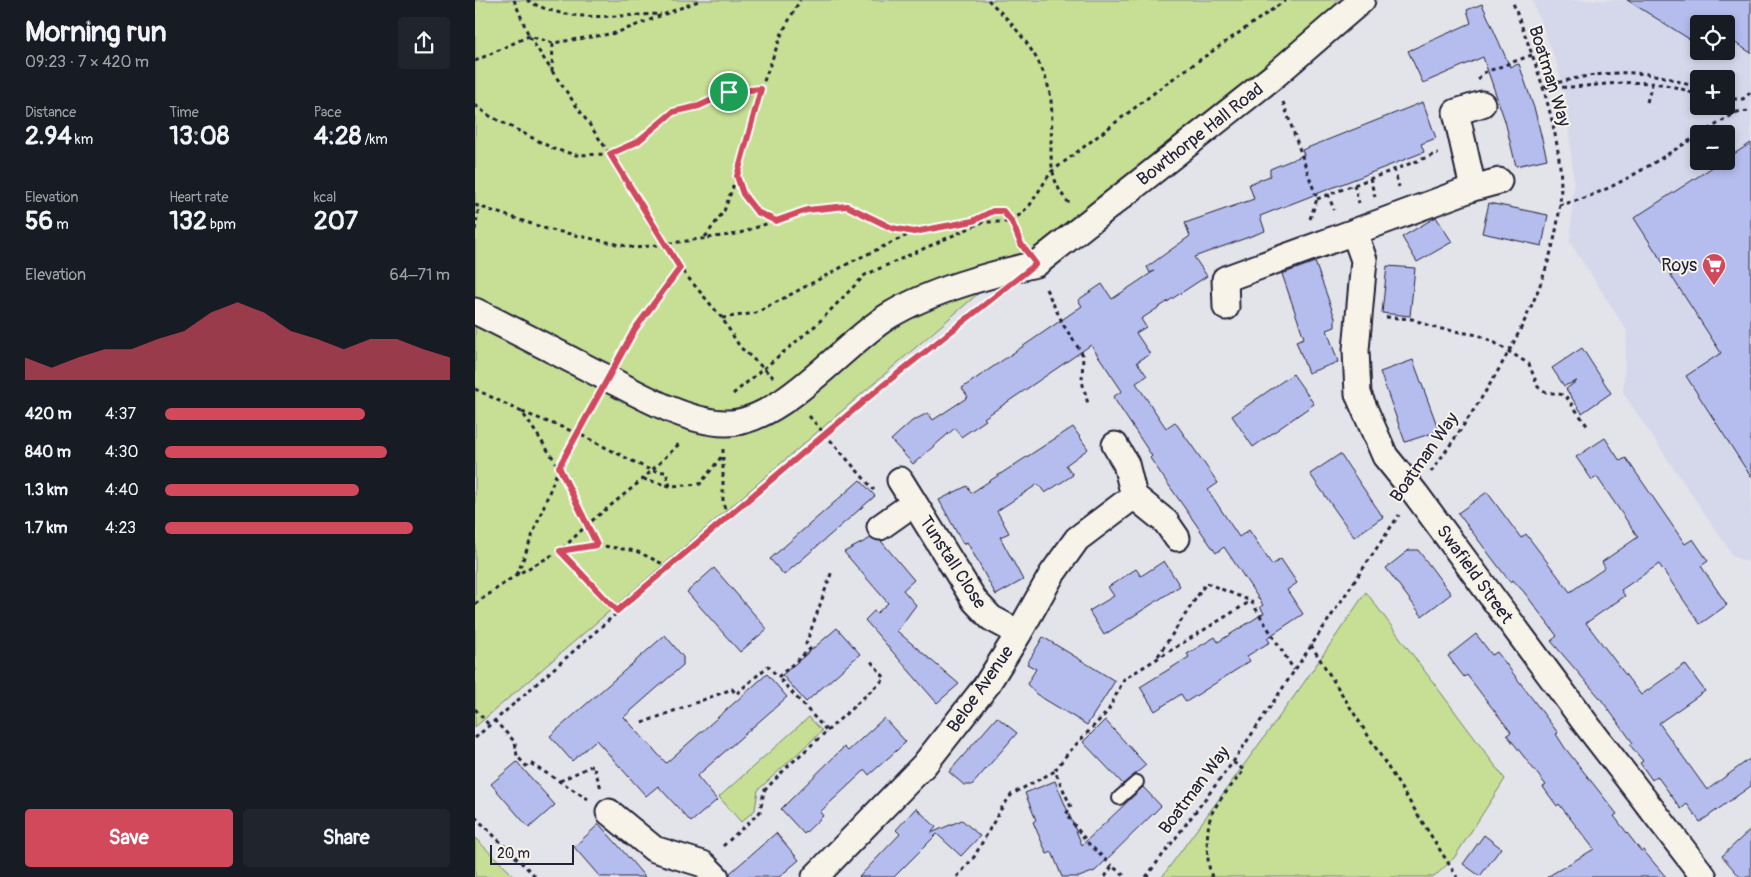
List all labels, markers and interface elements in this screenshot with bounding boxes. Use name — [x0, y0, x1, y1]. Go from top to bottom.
text: Morning run — [25, 15, 167, 50]
map controls — [1690, 15, 1735, 170]
button: locate — [1690, 15, 1735, 60]
button: share — [398, 17, 450, 69]
street label: Boatman Way — [1523, 23, 1576, 130]
text: 09:23 · 7 × 420 m — [25, 52, 149, 72]
button: + — [1690, 70, 1735, 115]
pin — [708, 71, 750, 113]
icon: arrive — [715, 78, 743, 106]
street label: Bowthorpe Hall Road — [1132, 78, 1268, 191]
text: Distance — [25, 104, 76, 121]
text: Time — [169, 104, 199, 121]
text: Pace — [314, 104, 341, 121]
text: 2.94 — [25, 121, 72, 152]
text: 13:08 — [169, 121, 229, 152]
text: 4:28 — [314, 121, 361, 152]
button: − — [1690, 125, 1735, 170]
text: km — [72, 131, 93, 148]
text: /km — [361, 131, 388, 148]
text: Elevation — [25, 189, 78, 206]
text: Heart rate — [169, 189, 228, 206]
text: kcal — [314, 189, 336, 206]
text: 56 — [25, 206, 53, 237]
text: 132 — [169, 206, 207, 237]
text: 207 — [314, 206, 358, 237]
text: m — [53, 216, 69, 233]
text: bpm — [207, 216, 236, 233]
supermarket icon: Roys — [1701, 252, 1727, 286]
place label: Roys — [1661, 254, 1697, 277]
text: Elevation — [25, 265, 86, 285]
text: 64–71 m — [390, 265, 450, 285]
text: 420 m — [25, 404, 72, 424]
text: 4:37 — [105, 404, 136, 424]
street label: Boatman Way — [1385, 408, 1464, 507]
text: 840 m — [25, 442, 71, 462]
text: 4:30 — [105, 442, 138, 462]
text: 1.3 km — [25, 480, 68, 500]
text: 4:40 — [105, 480, 139, 500]
street label: Tunstall Close — [914, 511, 991, 613]
text: 1.7 km — [25, 518, 68, 538]
text: 4:23 — [105, 518, 136, 538]
street label: Swafield Street — [1431, 521, 1518, 629]
street label: Beloe Avenue — [942, 641, 1019, 737]
street label: Boatman Way — [1154, 741, 1235, 839]
button: Save — [25, 809, 233, 867]
button: Share — [243, 809, 450, 867]
scale bar — [490, 842, 574, 865]
text: 20 m — [497, 845, 530, 862]

